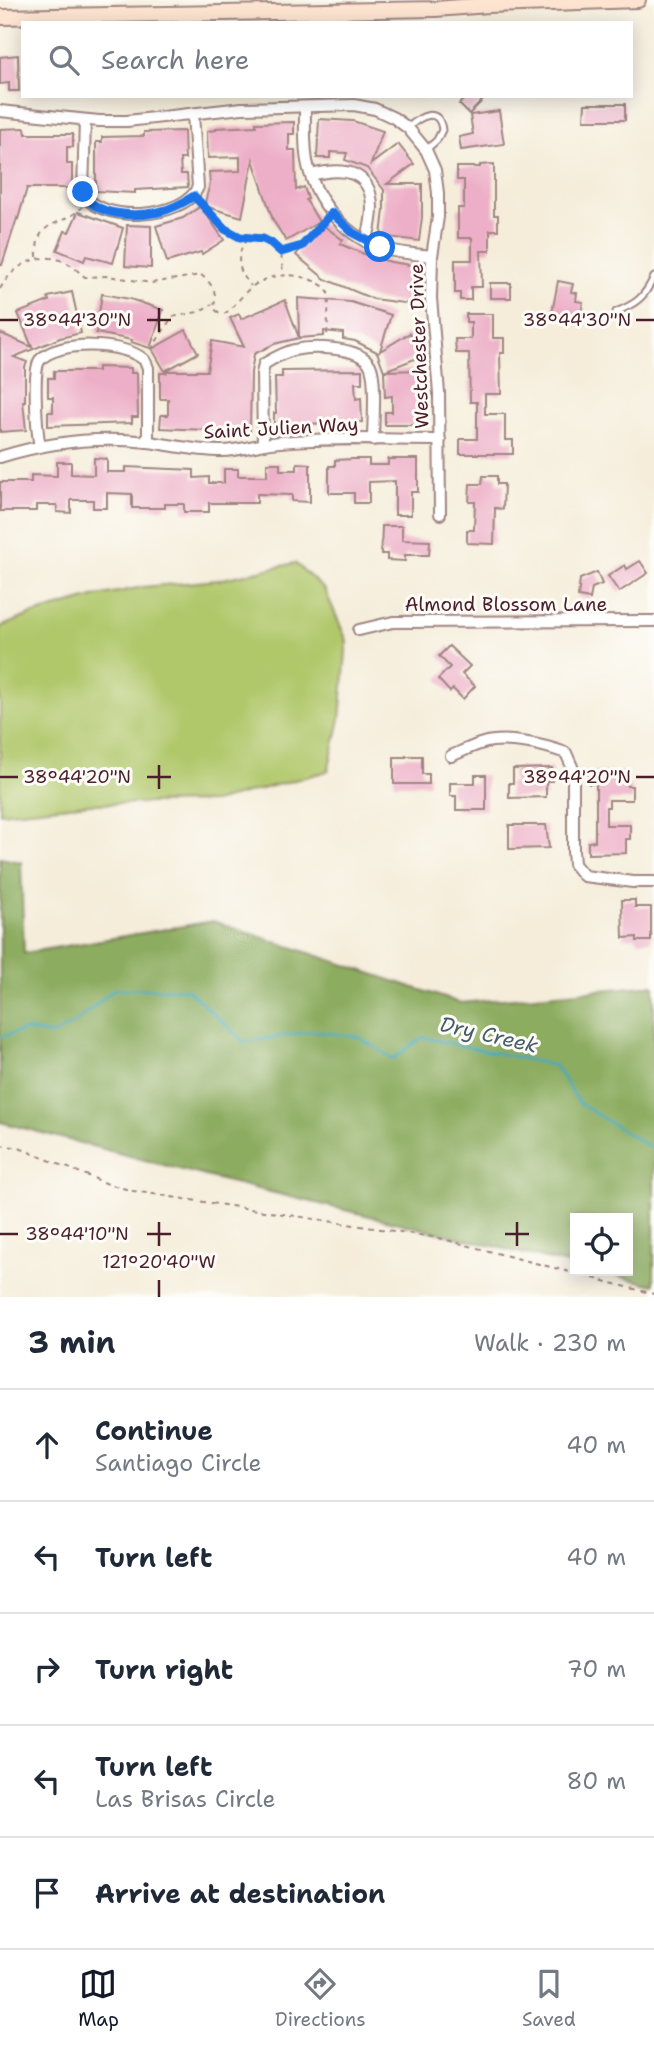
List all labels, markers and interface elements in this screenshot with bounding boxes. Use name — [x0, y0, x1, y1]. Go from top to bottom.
search box — [21, 21, 633, 98]
icon: search — [45, 41, 83, 79]
text: Search here — [101, 42, 250, 77]
route end — [67, 176, 98, 207]
route start — [364, 231, 395, 262]
street label: Westchester Drive — [404, 263, 434, 429]
text: 38°44'30"N — [23, 308, 131, 332]
text: 38°44'30"N — [523, 308, 631, 332]
street label: Saint Julien Way — [203, 411, 359, 445]
street label: Almond Blossom Lane — [405, 592, 607, 617]
text: 38°44'20"N — [23, 765, 131, 789]
text: 38°44'20"N — [523, 765, 631, 789]
water label: Dry Creek — [437, 1010, 541, 1060]
map controls — [570, 1213, 633, 1276]
button: locate — [570, 1213, 633, 1276]
text: 38°44'10"N — [25, 1222, 129, 1246]
text: 121°20'40"W — [102, 1250, 216, 1274]
text: 3 min — [28, 1322, 115, 1363]
text: Walk · 230 m — [474, 1328, 626, 1358]
text: Continue — [95, 1413, 213, 1448]
icon: ahead — [28, 1426, 66, 1464]
text: 40 m — [566, 1430, 626, 1460]
text: Santiago Circle — [95, 1448, 262, 1478]
icon: left — [28, 1538, 66, 1576]
text: Turn left — [95, 1540, 212, 1575]
text: 40 m — [566, 1542, 626, 1572]
icon: right — [28, 1650, 66, 1688]
text: Turn right — [95, 1652, 233, 1687]
text: 70 m — [567, 1654, 626, 1684]
text: Turn left — [95, 1749, 212, 1784]
icon: left — [28, 1762, 66, 1800]
text: 80 m — [567, 1766, 626, 1796]
text: Las Brisas Circle — [95, 1784, 276, 1814]
icon: arrive — [28, 1874, 66, 1912]
text: Arrive at destination — [95, 1876, 385, 1911]
tab: Map — [78, 1965, 119, 2032]
tab: Directions — [275, 1965, 366, 2032]
tab: Saved — [522, 1965, 576, 2032]

